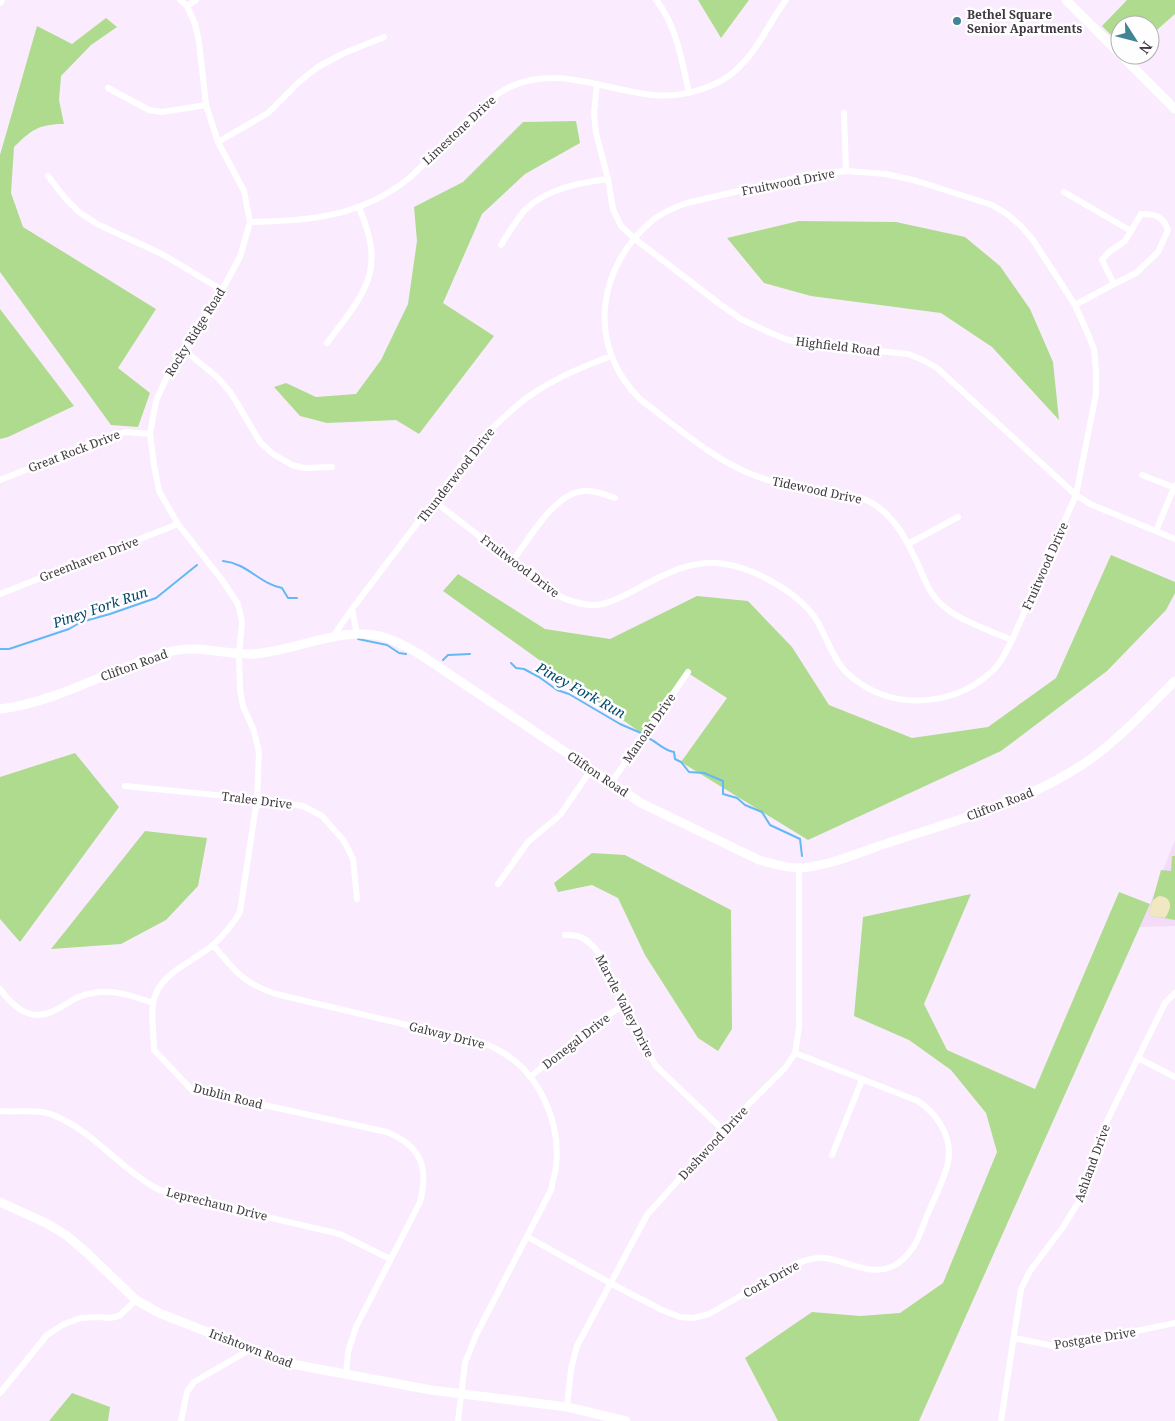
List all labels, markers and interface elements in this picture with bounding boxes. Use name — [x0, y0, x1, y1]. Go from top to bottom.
place label: Bethel Square Senior Apartments — [967, 6, 1082, 37]
marker: Bethel Square Senior Apartments — [951, 15, 963, 27]
north arrow — [1110, 15, 1160, 65]
text: N — [1135, 38, 1157, 58]
street label: Limestone Drive — [419, 92, 499, 168]
street label: Fruitwood Drive — [740, 165, 836, 199]
street label: Rocky Ridge Road — [161, 284, 229, 380]
street label: Highfield Road — [795, 332, 882, 360]
street label: Thunderwood Drive — [414, 424, 498, 526]
street label: Great Rock Drive — [26, 426, 122, 476]
street label: Tidewood Drive — [771, 472, 863, 508]
street label: Fruitwood Drive — [1018, 519, 1072, 613]
street label: Fruitwood Drive — [477, 531, 563, 601]
street label: Greenhaven Drive — [37, 532, 141, 586]
water label: Piney Fork Run — [49, 582, 151, 632]
street label: Clifton Road — [98, 645, 171, 685]
water label: Piney Fork Run — [532, 657, 630, 723]
street label: Manoah Drive — [619, 690, 679, 766]
street label: Clifton Road — [564, 747, 632, 801]
street label: Clifton Road — [964, 783, 1036, 825]
street label: Tralee Drive — [221, 787, 293, 813]
street label: Marvle Valley Drive — [592, 952, 658, 1060]
street label: Donegal Drive — [539, 1009, 613, 1073]
street label: Galway Drive — [407, 1017, 487, 1053]
street label: Dublin Road — [191, 1079, 265, 1113]
street label: Dashwood Drive — [674, 1103, 752, 1183]
street label: Ashland Drive — [1070, 1122, 1114, 1204]
street label: Leprechaun Drive — [165, 1183, 269, 1225]
street label: Cork Drive — [740, 1257, 802, 1301]
street label: Postgate Drive — [1053, 1323, 1137, 1353]
street label: Irishtown Road — [207, 1324, 296, 1372]

